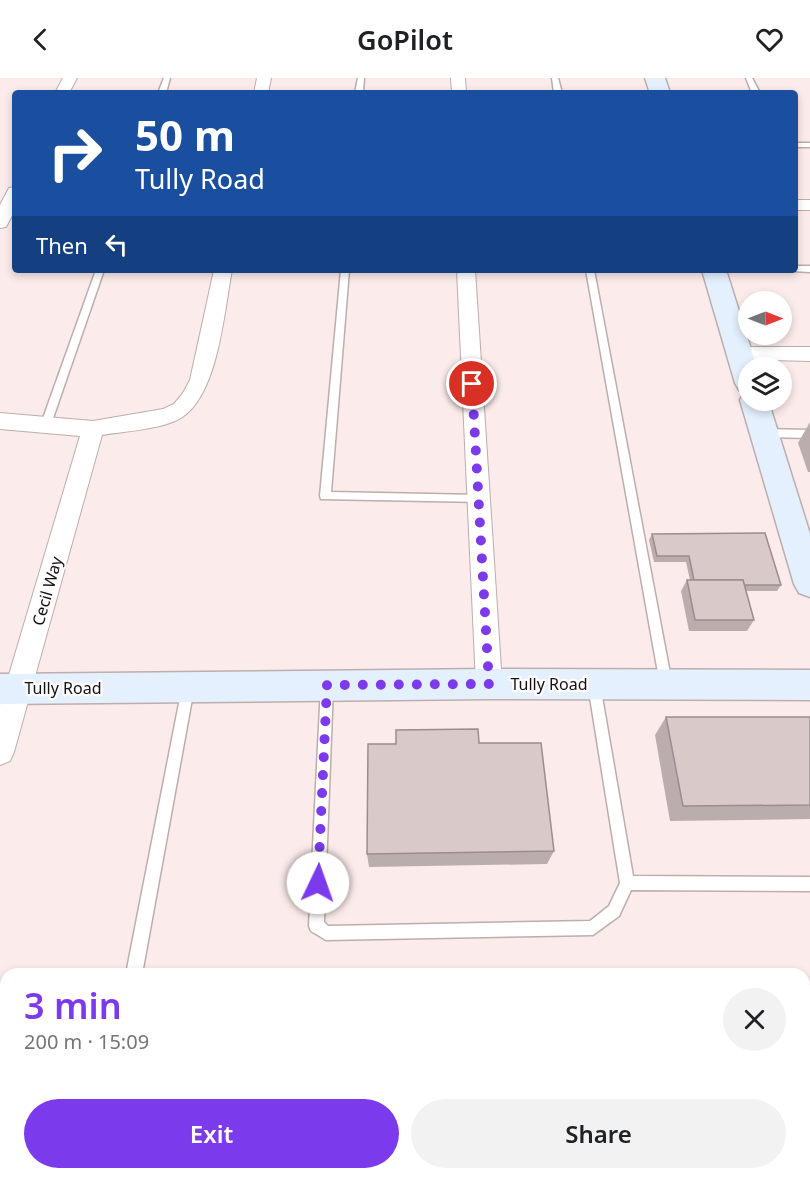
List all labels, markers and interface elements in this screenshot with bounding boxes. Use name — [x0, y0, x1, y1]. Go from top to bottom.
text: GoPilot — [357, 21, 453, 58]
icon: back — [24, 23, 57, 56]
icon: heart — [753, 23, 786, 56]
text: 50 m — [135, 106, 235, 163]
icon: right — [36, 114, 114, 192]
text: Tully Road — [135, 160, 265, 197]
icon: left — [100, 228, 133, 261]
text: Then — [36, 230, 88, 260]
north arrow — [738, 291, 792, 345]
map controls — [738, 291, 792, 411]
button: layers — [738, 357, 792, 411]
pin — [446, 358, 497, 409]
icon: arrive — [455, 367, 488, 400]
street label: Cecil Way — [27, 553, 68, 628]
street label: Tully Road — [510, 673, 588, 695]
street label: Tully Road — [24, 677, 102, 699]
position arrow — [286, 851, 350, 915]
text: 3 min — [24, 981, 122, 1030]
button: close — [723, 988, 786, 1051]
text: 200 m · 15:09 — [24, 1028, 149, 1055]
button: Exit — [24, 1099, 399, 1168]
button: Share — [411, 1099, 786, 1168]

